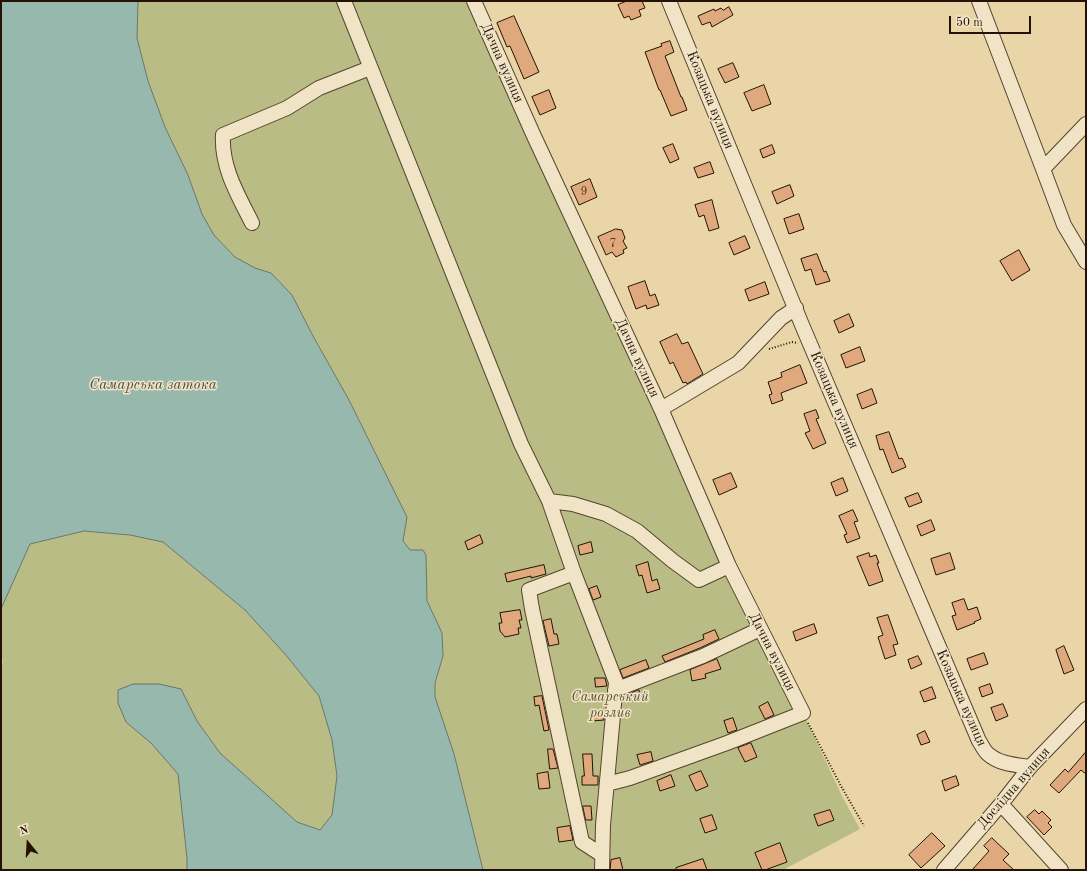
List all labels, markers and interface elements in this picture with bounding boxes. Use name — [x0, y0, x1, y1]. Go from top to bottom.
scale bar — [951, 8, 1033, 34]
text: 50 m — [956, 17, 983, 29]
street label: Дачна вулиця — [477, 20, 527, 106]
street label: Козацька вулиця — [683, 48, 737, 152]
house number: 9 — [581, 185, 587, 199]
house number: 7 — [610, 237, 616, 251]
street label: Дачна вулиця — [611, 316, 663, 400]
street label: Козацька вулиця — [806, 349, 862, 451]
water label: Самарська затока — [89, 376, 217, 394]
street label: Дачна вулиця — [745, 610, 799, 694]
street label: Козацька вулиця — [932, 647, 990, 749]
park label: Самарський розлив — [571, 689, 649, 722]
street label: Дослідна вулиця — [974, 744, 1054, 832]
north arrow — [8, 823, 48, 863]
text: N — [18, 825, 30, 838]

